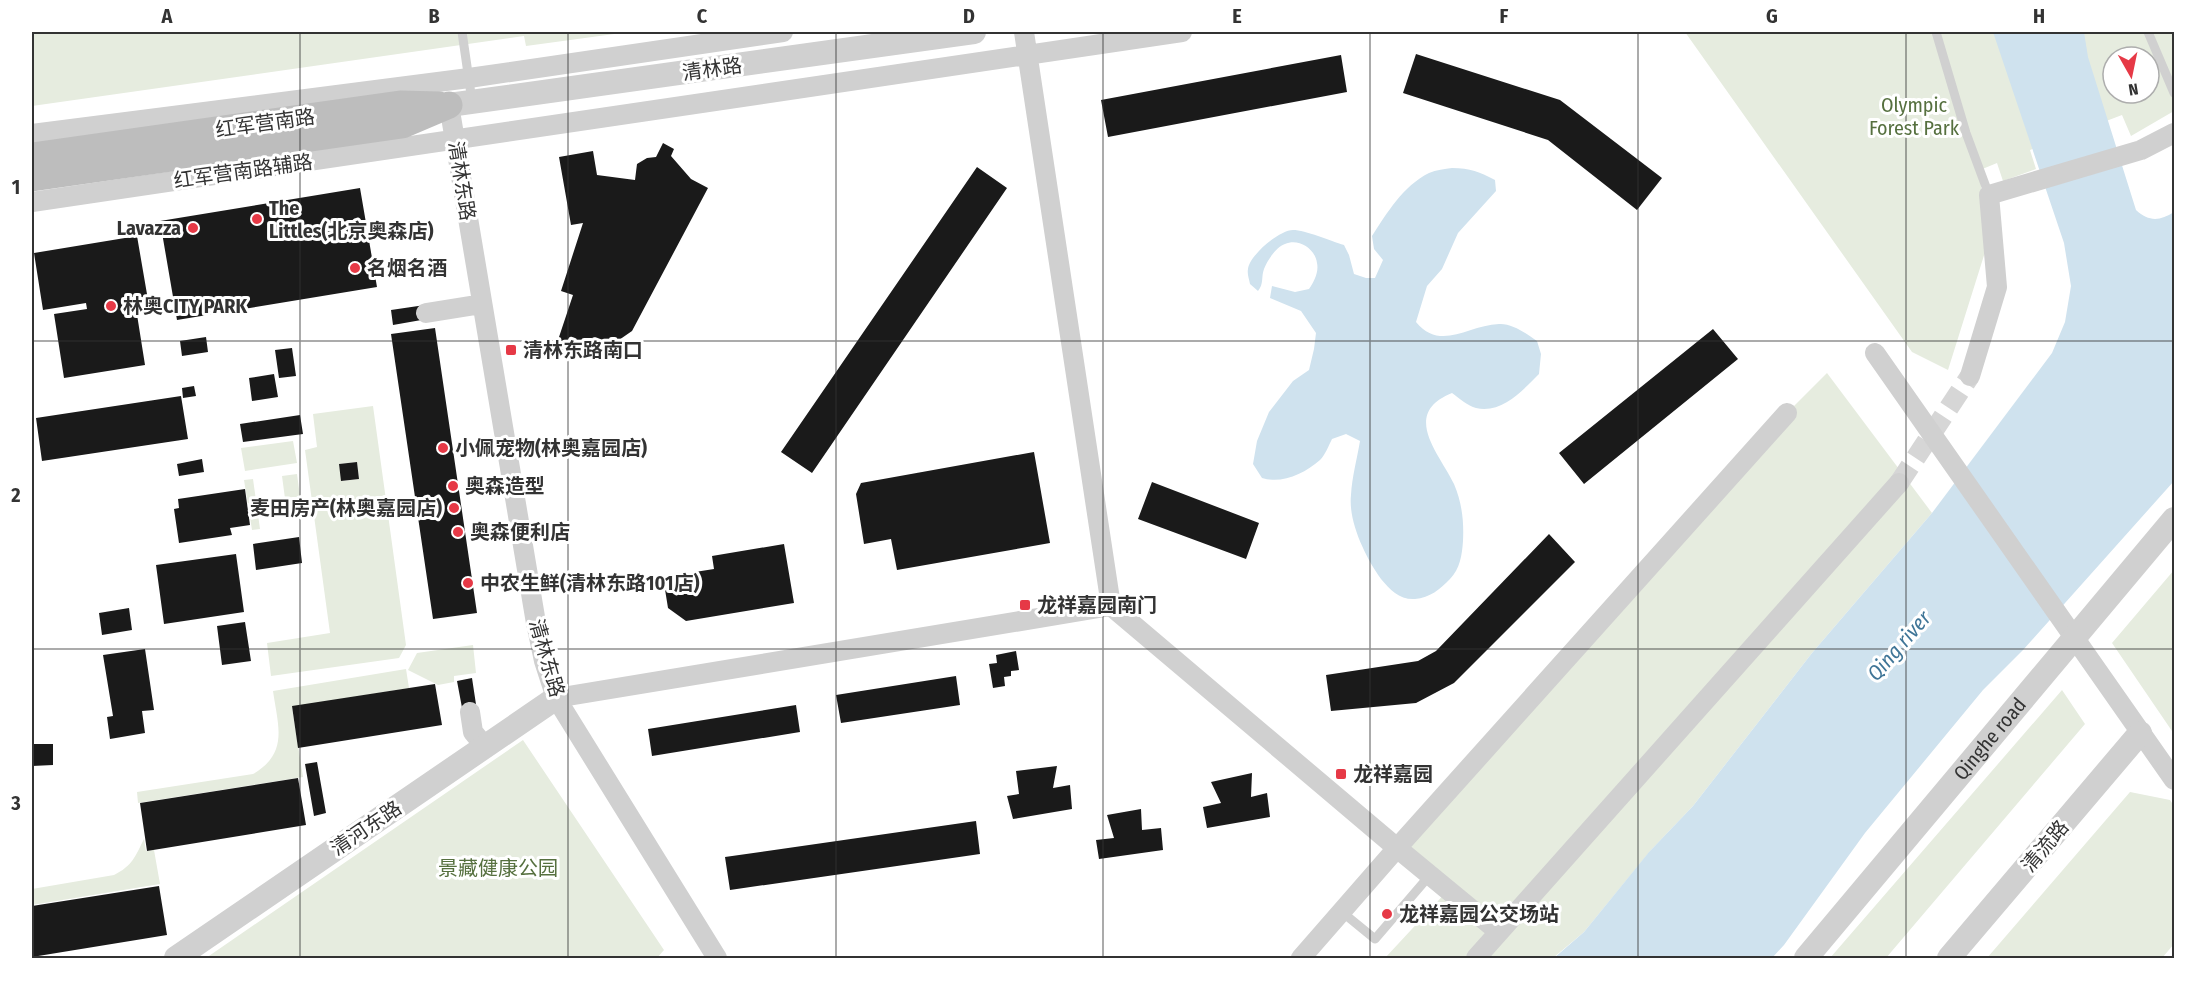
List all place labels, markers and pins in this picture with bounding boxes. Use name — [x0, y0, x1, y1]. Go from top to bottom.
place label: The Littles(北京奥森店) — [269, 196, 434, 243]
marker: The Littles(北京奥森店) — [250, 212, 264, 226]
place label: Lavazza — [117, 216, 181, 240]
marker: Lavazza — [186, 221, 200, 235]
place label: 名烟名酒 — [367, 256, 447, 280]
marker: 名烟名酒 — [348, 261, 362, 275]
place label: 林奥CITY PARK — [123, 294, 247, 318]
marker: 林奥CITY PARK — [104, 299, 118, 313]
place label: 清林东路南口 — [523, 338, 643, 362]
marker: 清林东路南口 — [504, 343, 518, 357]
place label: 小佩宠物(林奥嘉园店) — [455, 436, 647, 460]
marker: 小佩宠物(林奥嘉园店) — [436, 441, 450, 455]
place label: 奥森造型 — [465, 474, 545, 498]
marker: 奥森造型 — [446, 479, 460, 493]
place label: 麦田房产(林奥嘉园店) — [250, 496, 442, 520]
marker: 麦田房产(林奥嘉园店) — [447, 501, 461, 515]
place label: 奥森便利店 — [470, 520, 570, 544]
marker: 奥森便利店 — [451, 525, 465, 539]
place label: 中农生鲜(清林东路101店) — [480, 571, 699, 595]
marker: 中农生鲜(清林东路101店) — [461, 576, 475, 590]
place label: 龙祥嘉园南门 — [1037, 593, 1157, 617]
marker: 龙祥嘉园南门 — [1018, 598, 1032, 612]
place label: 龙祥嘉园 — [1353, 762, 1433, 786]
marker: 龙祥嘉园 — [1334, 767, 1348, 781]
place label: 龙祥嘉园公交场站 — [1399, 902, 1559, 926]
marker: 龙祥嘉园公交场站 — [1380, 907, 1394, 921]

